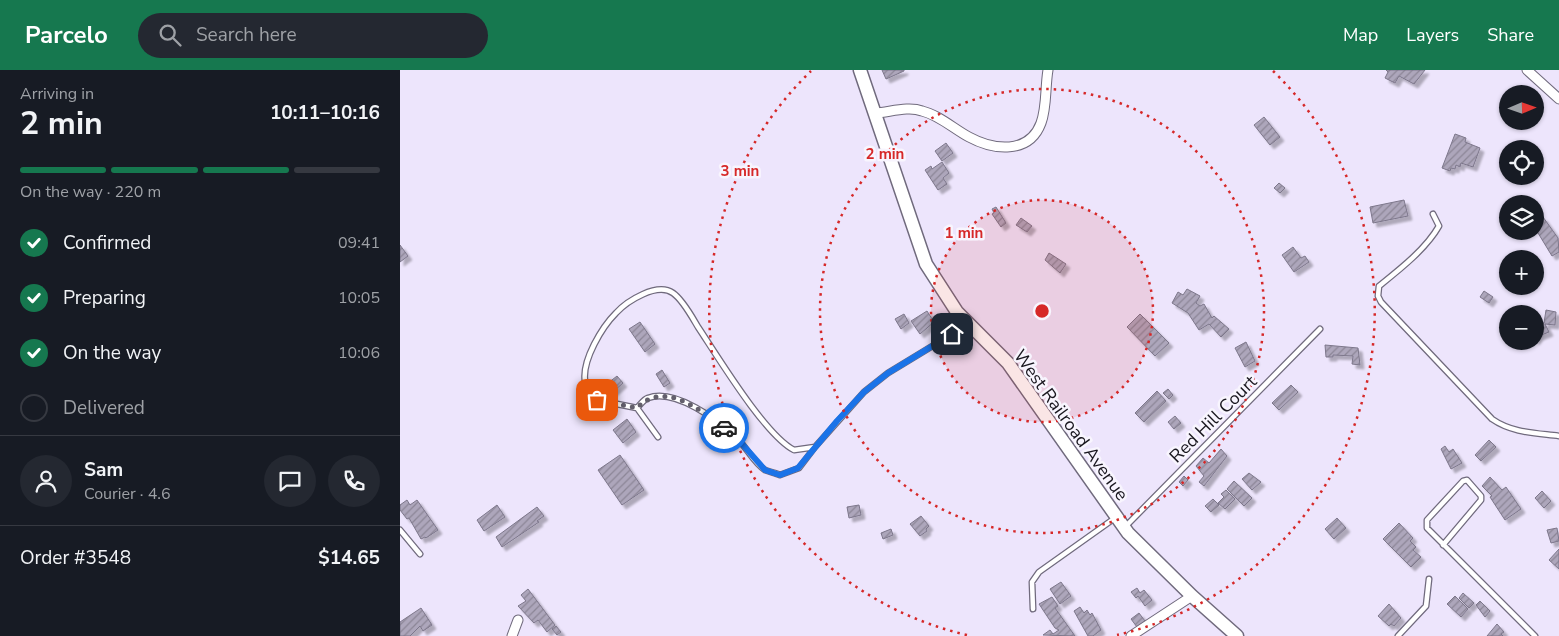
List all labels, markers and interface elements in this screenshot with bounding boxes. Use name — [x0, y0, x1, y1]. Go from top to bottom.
search box — [138, 13, 488, 58]
text: Parcelo — [25, 19, 108, 51]
icon: search — [156, 21, 184, 49]
text: Search here — [196, 22, 297, 48]
text: Map — [1343, 23, 1378, 47]
text: Layers — [1406, 23, 1459, 47]
text: Share — [1487, 23, 1534, 47]
text: Arriving in — [20, 83, 94, 105]
north arrow — [1499, 85, 1544, 130]
map controls — [1499, 85, 1544, 350]
text: 10:11–10:16 — [270, 100, 380, 126]
text: 2 min — [20, 102, 103, 145]
button: locate — [1499, 140, 1544, 185]
text: 2 min — [866, 144, 904, 164]
text: 3 min — [721, 161, 759, 181]
text: On the way · 220 m — [20, 181, 161, 203]
button: layers — [1499, 195, 1544, 240]
text: 1 min — [945, 223, 983, 243]
icon: check — [20, 229, 48, 257]
text: Confirmed — [63, 230, 151, 256]
text: 09:41 — [338, 232, 380, 254]
button: + — [1499, 250, 1544, 295]
icon: check — [20, 284, 48, 312]
text: Preparing — [63, 285, 146, 311]
text: 10:05 — [338, 287, 380, 309]
centre of rings — [1033, 302, 1051, 320]
button: − — [1499, 305, 1544, 350]
pin — [931, 313, 973, 355]
icon: home — [938, 320, 966, 348]
icon: check — [20, 339, 48, 367]
text: On the way — [63, 340, 161, 366]
text: 10:06 — [338, 342, 380, 364]
street label: West Railroad Avenue — [1008, 345, 1134, 505]
street label: Red Hill Court — [1164, 370, 1262, 468]
pin — [576, 379, 618, 421]
icon: bag — [583, 386, 611, 414]
text: Delivered — [63, 395, 145, 421]
courier — [699, 403, 749, 453]
icon: car — [710, 414, 738, 442]
button: person — [20, 455, 72, 507]
button: chat — [264, 455, 316, 507]
button: phone — [328, 455, 380, 507]
text: Sam — [84, 457, 123, 483]
text: Courier · 4.6 — [84, 483, 170, 505]
text: Order #3548 — [20, 545, 131, 571]
text: $14.65 — [318, 545, 380, 571]

